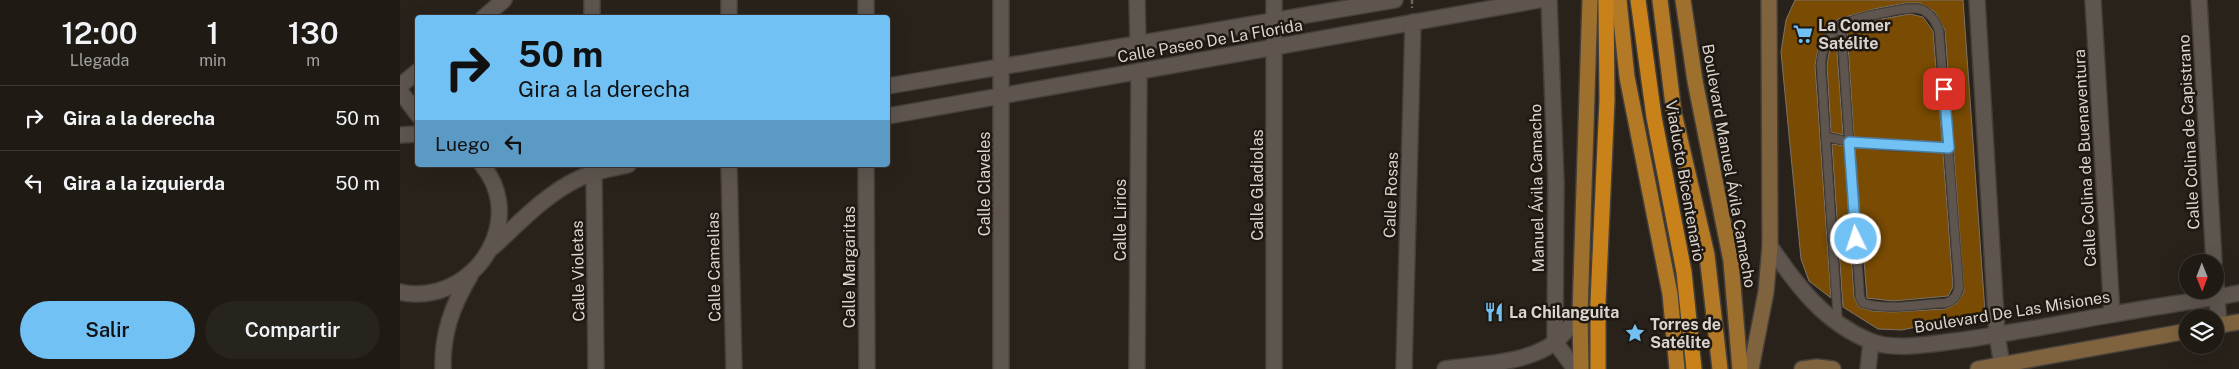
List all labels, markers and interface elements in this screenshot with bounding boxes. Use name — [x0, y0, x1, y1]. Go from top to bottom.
text: 12:00 — [61, 15, 138, 51]
text: 1 — [206, 15, 219, 51]
text: 130 — [288, 15, 339, 51]
street label: Calle Paseo De La Florida — [1116, 15, 1304, 67]
place label: La Comer Satélite — [1818, 16, 1891, 53]
supermarket icon: La Comer Satélite — [1792, 23, 1814, 45]
text: 50 m — [518, 34, 603, 75]
street label: Calle Colina de Capistrano — [2174, 34, 2204, 230]
icon: right — [435, 35, 500, 100]
street label: Boulevard Manuel Ávila Camacho — [1698, 42, 1761, 289]
street label: Calle Colina de Buenaventura — [2070, 49, 2100, 267]
text: Llegada — [70, 51, 129, 70]
text: min — [199, 51, 226, 70]
text: m — [306, 51, 320, 70]
pin — [1923, 68, 1965, 110]
icon: arrive — [1930, 75, 1958, 103]
text: Gira a la derecha — [518, 76, 690, 102]
street label: Viaducto Bicentenario — [1661, 99, 1709, 263]
icon: right — [20, 104, 48, 132]
street label: Manuel Ávila Camacho — [1525, 104, 1548, 272]
text: Gira a la derecha — [63, 107, 215, 129]
text: 50 m — [335, 107, 380, 129]
street label: Calle Gladiolas — [1248, 129, 1267, 241]
icon: left — [500, 130, 528, 158]
street label: Calle Claveles — [975, 132, 994, 236]
text: Luego — [435, 133, 490, 155]
street label: Calle Rosas — [1380, 152, 1402, 238]
icon: left — [20, 169, 48, 197]
text: Gira a la izquierda — [63, 172, 225, 194]
text: 50 m — [335, 172, 380, 194]
street label: Calle Lirios — [1111, 179, 1130, 261]
street label: Calle Margaritas — [840, 206, 859, 328]
street label: Calle Camelias — [704, 212, 724, 322]
position arrow — [1829, 212, 1881, 264]
street label: Calle Violetas — [568, 220, 588, 322]
north arrow — [2179, 254, 2224, 299]
map controls — [2179, 254, 2224, 354]
street label: Boulevard De Las Misiones — [1913, 287, 2111, 337]
button: Salir — [20, 301, 195, 359]
button: Compartir — [205, 301, 380, 359]
restaurant icon: La Chilanguita — [1483, 301, 1505, 323]
place label: La Chilanguita — [1509, 303, 1619, 322]
button: layers — [2179, 309, 2224, 354]
place label: Torres de Satélite — [1650, 315, 1721, 352]
place icon: Torres de Satélite — [1624, 322, 1646, 344]

